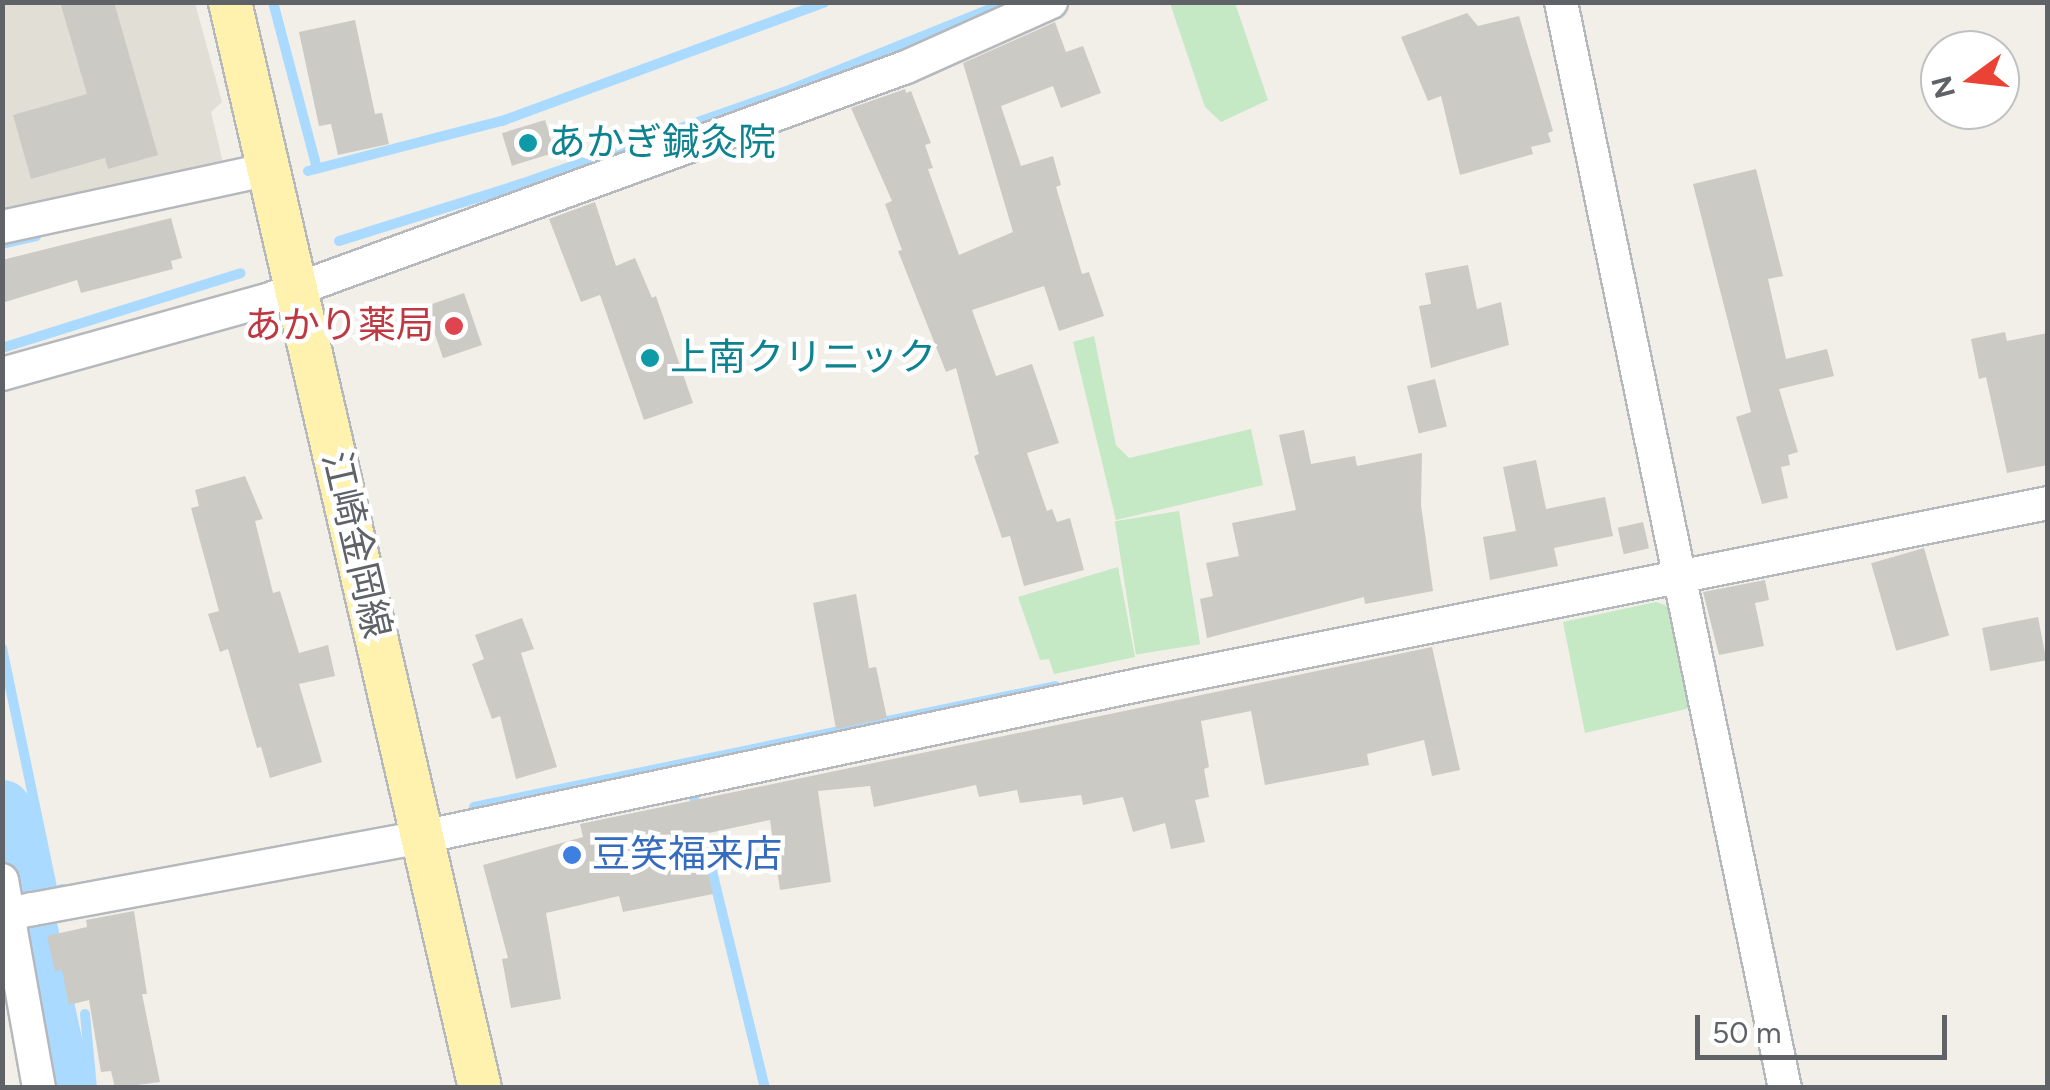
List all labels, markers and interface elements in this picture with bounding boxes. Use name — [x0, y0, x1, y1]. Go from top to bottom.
north arrow — [1920, 30, 2020, 130]
text: N — [1924, 72, 1962, 102]
place label: あかぎ鍼灸院 — [548, 120, 776, 166]
marker: あかぎ鍼灸院 — [517, 132, 539, 154]
place label: あかり薬局 — [244, 303, 434, 349]
marker: あかり薬局 — [443, 315, 465, 337]
place label: 上南クリニック — [670, 335, 936, 381]
marker: 上南クリニック — [639, 347, 661, 369]
street label: 江崎金岡線 — [312, 447, 400, 643]
place label: 豆笑福来店 — [592, 832, 782, 878]
marker: 豆笑福来店 — [561, 844, 583, 866]
scale bar — [1700, 995, 1952, 1057]
text: 50 m — [1712, 1014, 1781, 1051]

